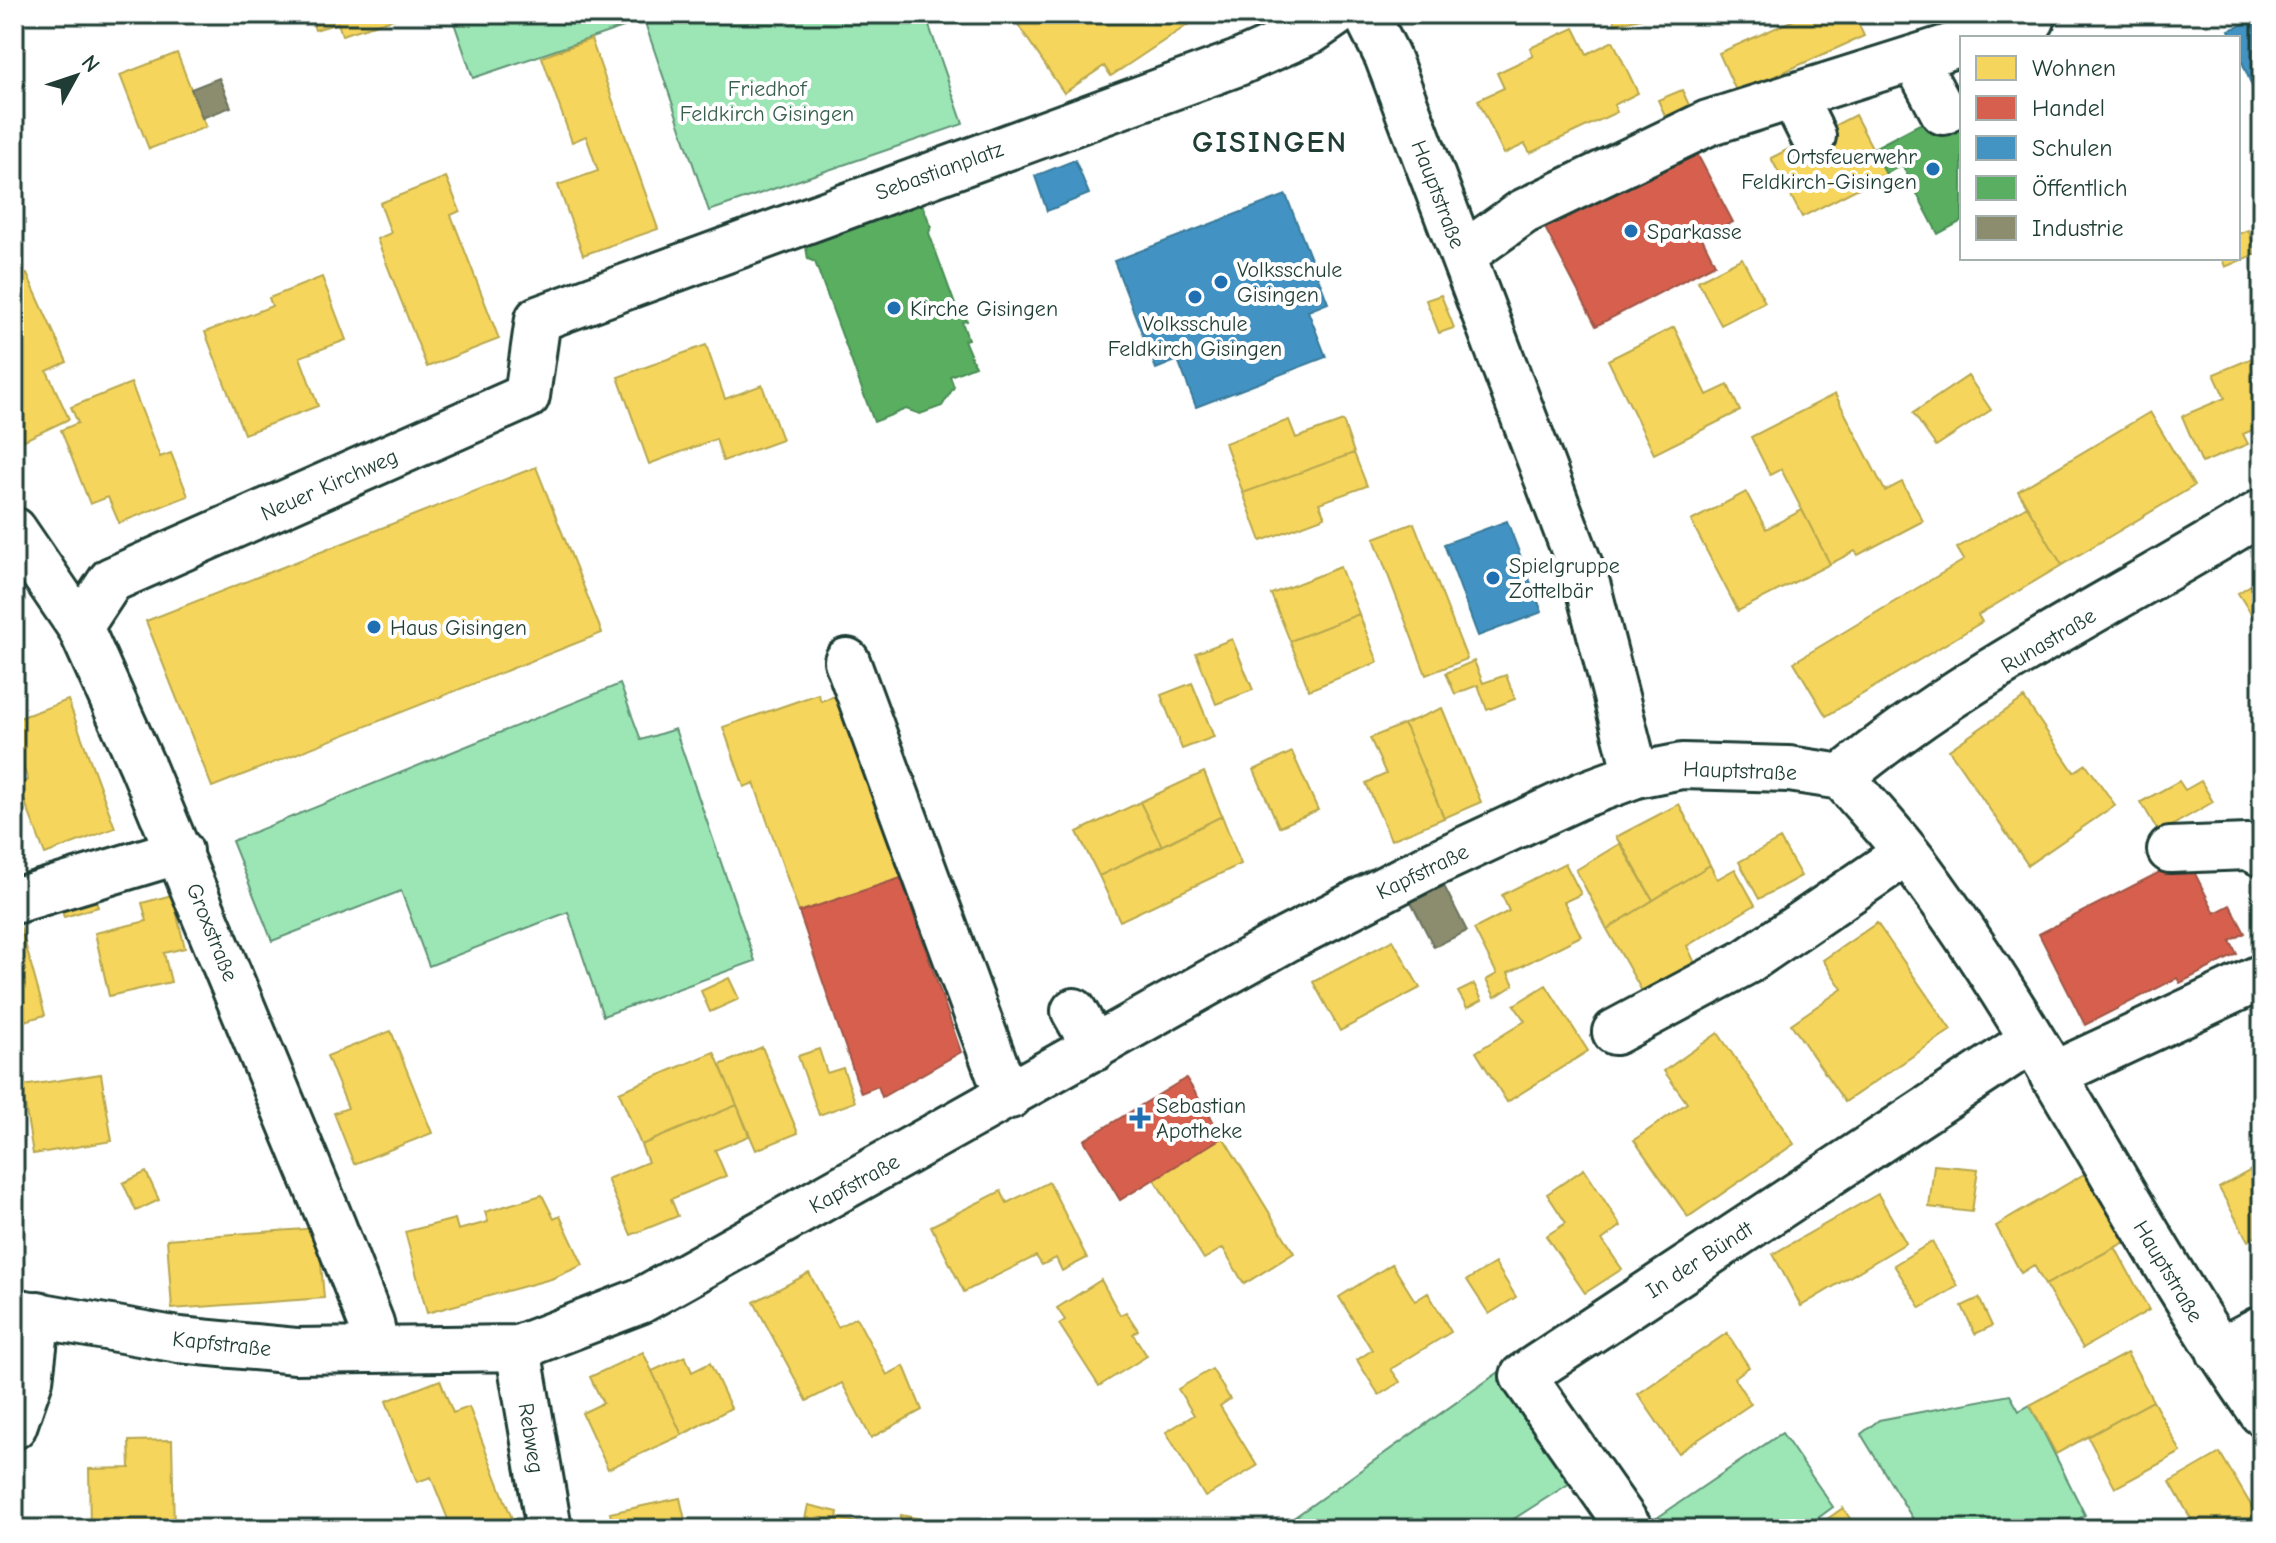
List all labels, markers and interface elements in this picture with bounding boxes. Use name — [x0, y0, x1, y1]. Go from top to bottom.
north arrow — [36, 36, 116, 116]
legend — [1960, 36, 2240, 260]
text: N — [76, 50, 105, 78]
text: Wohnen — [2032, 54, 2116, 82]
park label: Friedhof Feldkirch Gisingen — [680, 76, 854, 127]
text: Handel — [2032, 94, 2105, 122]
district label: GISINGEN — [1192, 125, 1348, 160]
text: Schulen — [2032, 134, 2113, 162]
street label: Sebastianplatz — [872, 136, 1007, 206]
street label: Hauptstraße — [1406, 136, 1471, 252]
place label: Ortsfeuerwehr Feldkirch-Gisingen — [1741, 144, 1917, 195]
marker: Ortsfeuerwehr Feldkirch-Gisingen — [1924, 160, 1942, 178]
text: Öffentlich — [2032, 174, 2128, 202]
text: Industrie — [2032, 214, 2124, 242]
place label: Sparkasse — [1647, 219, 1742, 245]
marker: Sparkasse — [1622, 222, 1640, 240]
place label: Volksschule Gisingen — [1237, 257, 1342, 308]
marker: Volksschule Gisingen — [1212, 273, 1230, 291]
marker: Volksschule Feldkirch Gisingen — [1186, 288, 1204, 306]
place label: Kirche Gisingen — [910, 296, 1058, 322]
marker: Kirche Gisingen — [885, 299, 903, 317]
place label: Volksschule Feldkirch Gisingen — [1108, 311, 1282, 362]
street label: Neuer Kirchweg — [257, 443, 402, 527]
place label: Spielgruppe Zottelbär — [1509, 553, 1620, 604]
marker: Spielgruppe Zottelbär — [1484, 569, 1502, 587]
street label: Runastraße — [1997, 603, 2100, 679]
place label: Haus Gisingen — [390, 615, 527, 641]
marker: Haus Gisingen — [365, 618, 383, 636]
street label: Hauptstraße — [1683, 756, 1797, 786]
street label: Kapfstraße — [1372, 838, 1473, 905]
street label: Groxstraße — [181, 880, 243, 985]
place label: Sebastian Apotheke — [1156, 1093, 1246, 1144]
marker: Sebastian Apotheke — [1131, 1109, 1149, 1127]
street label: Kapfstraße — [805, 1148, 904, 1219]
street label: In der Bündt — [1641, 1215, 1758, 1304]
street label: Hauptstraße — [2128, 1216, 2209, 1327]
street label: Kapfstraße — [171, 1326, 273, 1362]
street label: Rebweg — [513, 1401, 549, 1475]

